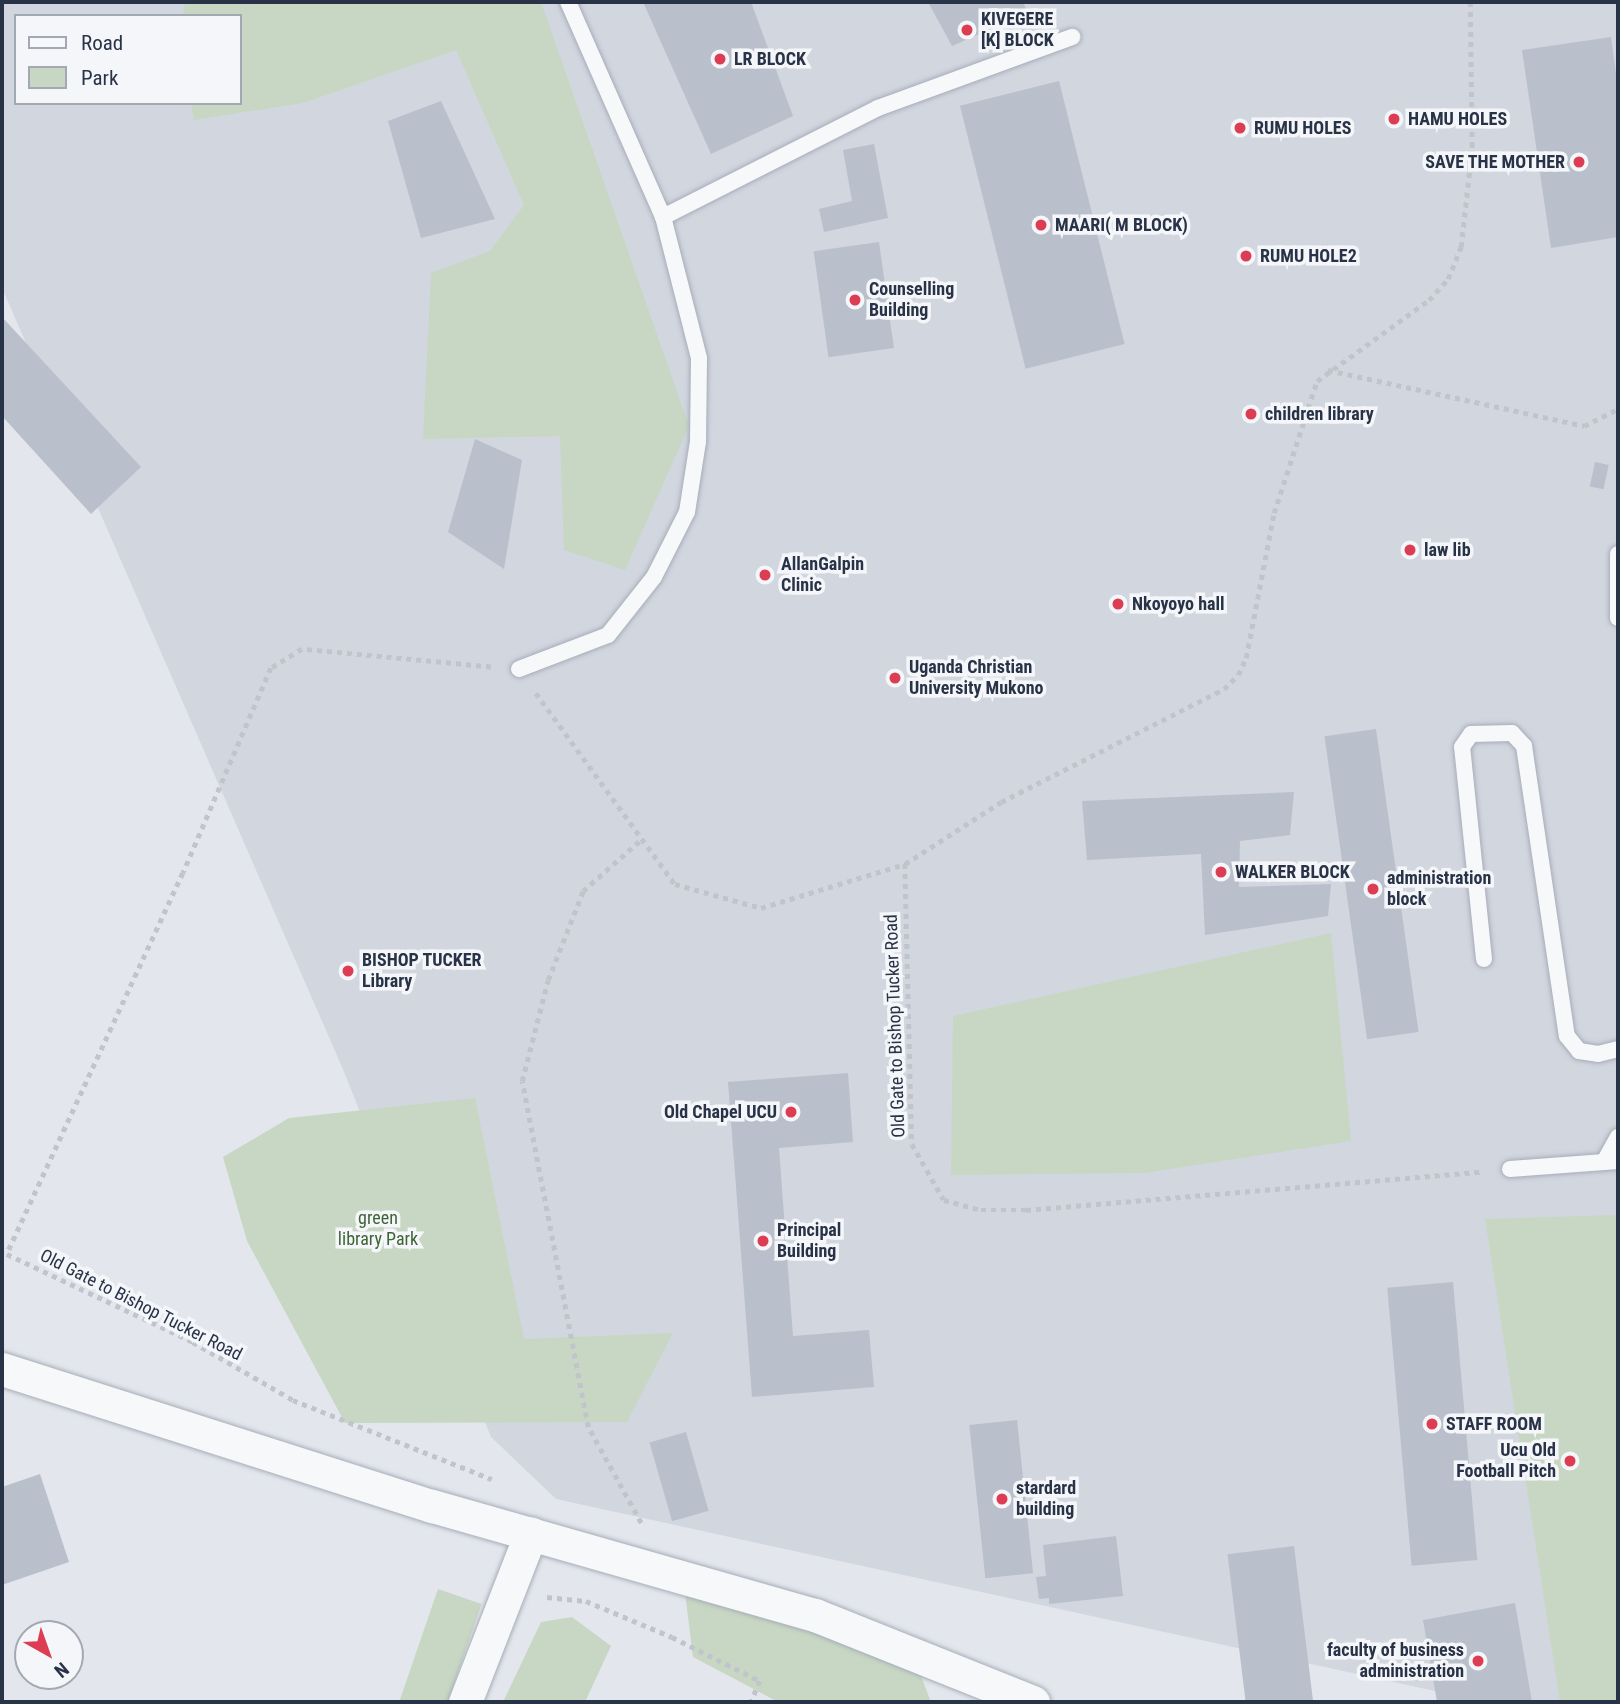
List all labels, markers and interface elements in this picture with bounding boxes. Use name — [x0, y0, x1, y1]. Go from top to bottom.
place label: KIVEGERE [K] BLOCK — [981, 9, 1054, 52]
legend — [14, 14, 242, 105]
marker: KIVEGERE [K] BLOCK — [959, 22, 975, 38]
text: Road — [81, 31, 123, 55]
place label: LR BLOCK — [734, 48, 806, 70]
marker: LR BLOCK — [712, 51, 728, 67]
text: Park — [81, 66, 118, 90]
place label: HAMU HOLES — [1408, 108, 1507, 130]
marker: HAMU HOLES — [1386, 111, 1402, 127]
place label: RUMU HOLES — [1254, 117, 1351, 139]
marker: RUMU HOLES — [1232, 120, 1248, 136]
place label: SAVE THE MOTHER — [1425, 151, 1565, 173]
marker: SAVE THE MOTHER — [1571, 154, 1587, 170]
place label: MAARI( M BLOCK) — [1055, 214, 1188, 236]
marker: MAARI( M BLOCK) — [1033, 217, 1049, 233]
place label: RUMU HOLE2 — [1260, 245, 1357, 267]
marker: RUMU HOLE2 — [1238, 248, 1254, 264]
place label: Counselling Building — [869, 279, 954, 322]
marker: Counselling Building — [847, 292, 863, 308]
place label: children library — [1265, 403, 1374, 425]
marker: children library — [1243, 406, 1259, 422]
place label: law lib — [1424, 539, 1471, 561]
marker: law lib — [1402, 542, 1418, 558]
place label: AllanGalpin Clinic — [781, 554, 864, 596]
marker: AllanGalpin Clinic — [755, 565, 775, 585]
place label: Nkoyoyo hall — [1132, 593, 1225, 615]
marker: Nkoyoyo hall — [1110, 596, 1126, 612]
place label: Uganda Christian University Mukono — [909, 657, 1043, 700]
marker: Uganda Christian University Mukono — [887, 670, 903, 686]
place label: WALKER BLOCK — [1235, 861, 1350, 883]
marker: WALKER BLOCK — [1213, 864, 1229, 880]
place label: administration block — [1387, 868, 1491, 910]
marker: administration block — [1365, 881, 1381, 897]
street label: Old Gate to Bishop Tucker Road — [880, 914, 910, 1138]
place label: BISHOP TUCKER Library — [362, 950, 482, 992]
marker: BISHOP TUCKER Library — [340, 963, 356, 979]
place label: Old Chapel UCU — [664, 1101, 777, 1123]
marker: Old Chapel UCU — [783, 1104, 799, 1120]
park label: green library Park — [338, 1208, 418, 1250]
place label: Principal Building — [777, 1220, 841, 1262]
marker: Principal Building — [755, 1233, 771, 1249]
street label: Old Gate to Bishop Tucker Road — [36, 1245, 246, 1365]
place label: STAFF ROOM — [1446, 1413, 1542, 1435]
marker: STAFF ROOM — [1424, 1416, 1440, 1432]
place label: Ucu Old Football Pitch — [1456, 1440, 1556, 1482]
marker: Ucu Old Football Pitch — [1562, 1453, 1578, 1469]
place label: stardard building — [1016, 1478, 1076, 1520]
marker: stardard building — [994, 1491, 1010, 1507]
north arrow — [14, 1620, 84, 1690]
place label: faculty of business administration — [1327, 1640, 1464, 1682]
marker: faculty of business administration — [1470, 1653, 1486, 1669]
text: N — [50, 1657, 73, 1682]

